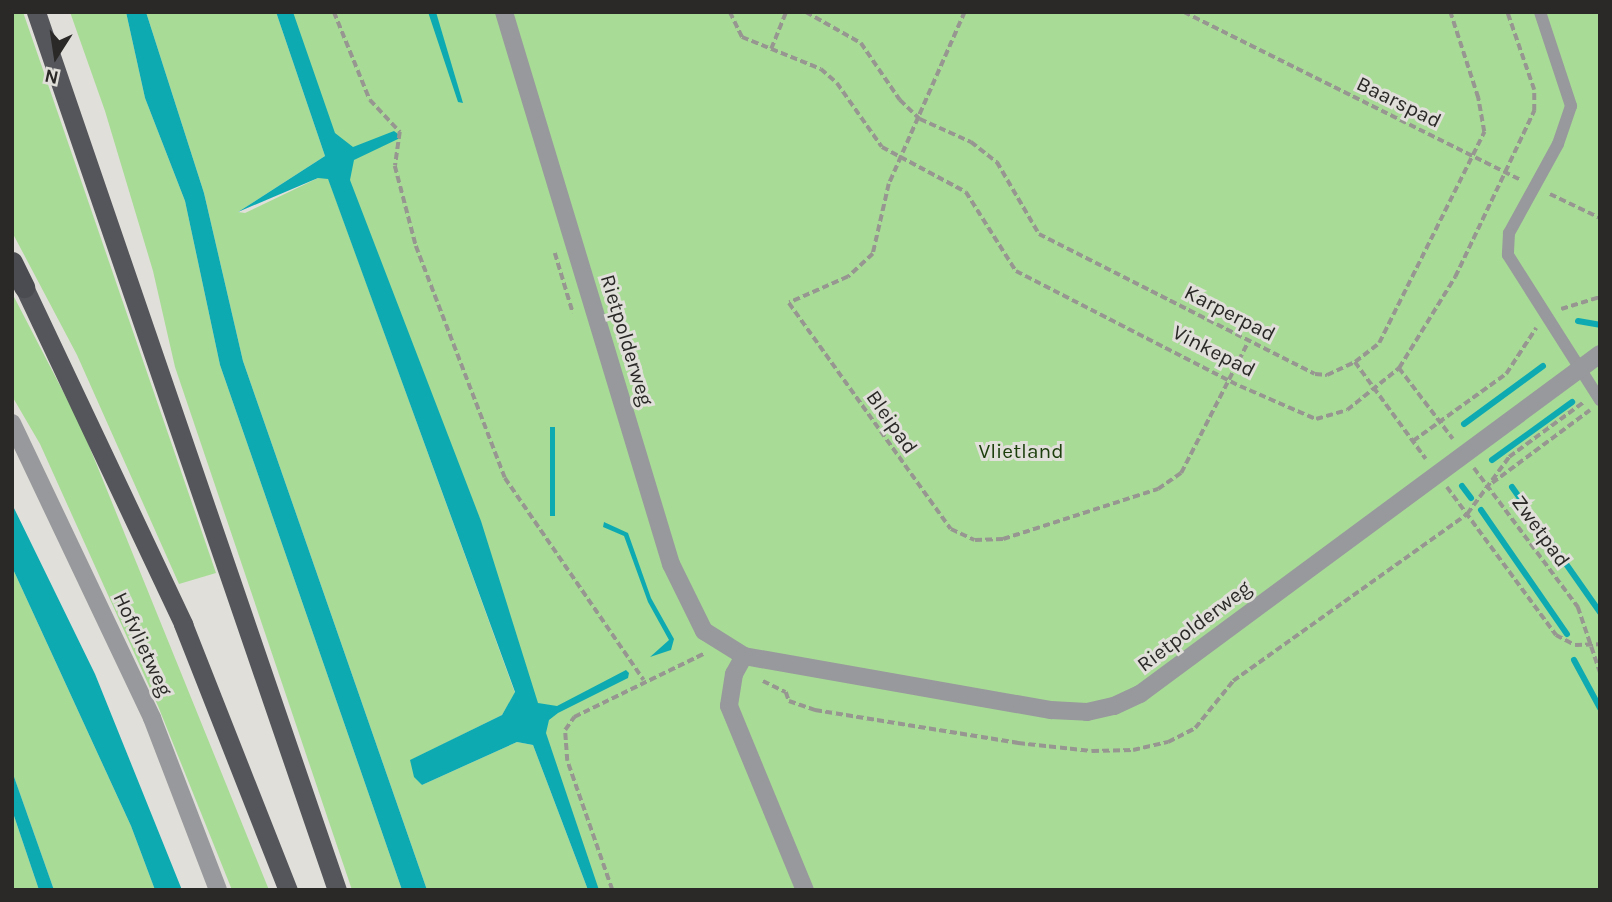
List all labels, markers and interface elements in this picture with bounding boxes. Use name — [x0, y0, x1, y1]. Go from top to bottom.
north arrow — [21, 21, 91, 91]
text: N — [43, 64, 61, 89]
street label: Baarspad — [1353, 71, 1445, 133]
street label: Rietpolderweg — [595, 271, 659, 409]
street label: Karperpad — [1180, 279, 1280, 347]
street label: Vinkepad — [1168, 319, 1260, 383]
street label: Bleipad — [861, 385, 923, 459]
park label: Vlietland — [978, 438, 1064, 464]
street label: Zwetpad — [1507, 490, 1575, 572]
street label: Rietpolderweg — [1132, 575, 1256, 677]
street label: Hofvlietweg — [108, 588, 178, 700]

